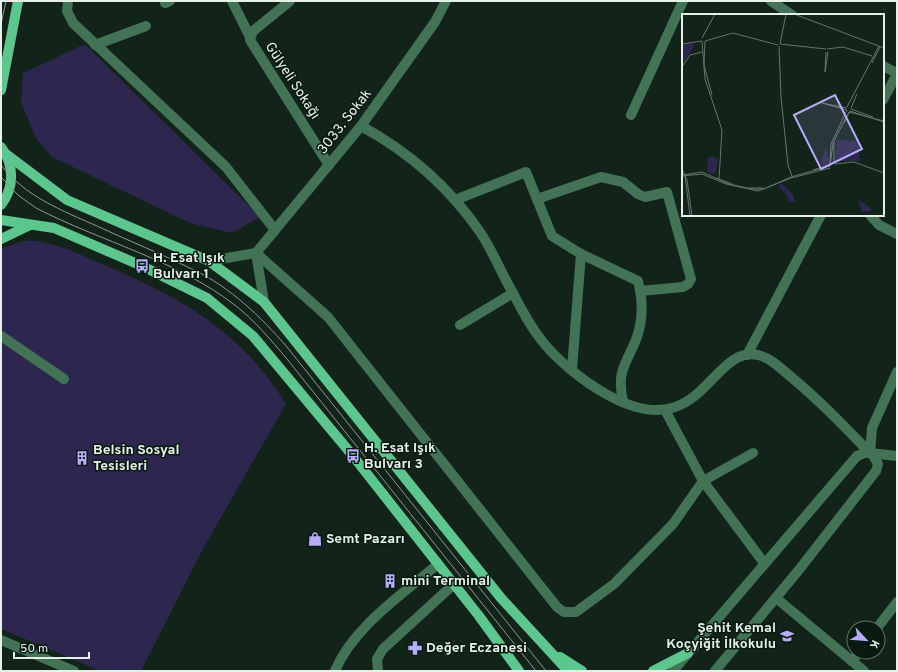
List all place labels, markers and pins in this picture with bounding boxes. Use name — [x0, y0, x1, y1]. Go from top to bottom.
place label: H. Esat Işık Bulvarı 1 — [153, 250, 225, 283]
bus stop icon: H. Esat Işık Bulvarı 1 — [134, 258, 150, 274]
place label: H. Esat Işık Bulvarı 3 — [364, 440, 436, 473]
place label: Belsin Sosyal Tesisleri — [93, 442, 180, 475]
bus stop icon: H. Esat Işık Bulvarı 3 — [345, 448, 361, 464]
building icon: Belsin Sosyal Tesisleri — [74, 450, 90, 466]
shop icon: Semt Pazarı — [307, 531, 323, 547]
place label: Semt Pazarı — [326, 531, 405, 548]
building icon: mini Terminal — [382, 573, 398, 589]
place label: mini Terminal — [401, 573, 490, 590]
place label: Şehit Kemal Koçyiğit İlkokulu — [666, 620, 776, 653]
school or university icon: Şehit Kemal Koçyiğit İlkokulu — [779, 628, 795, 644]
pharmacy icon: Değer Eczanesi — [407, 640, 423, 656]
place label: Değer Eczanesi — [426, 640, 527, 657]

